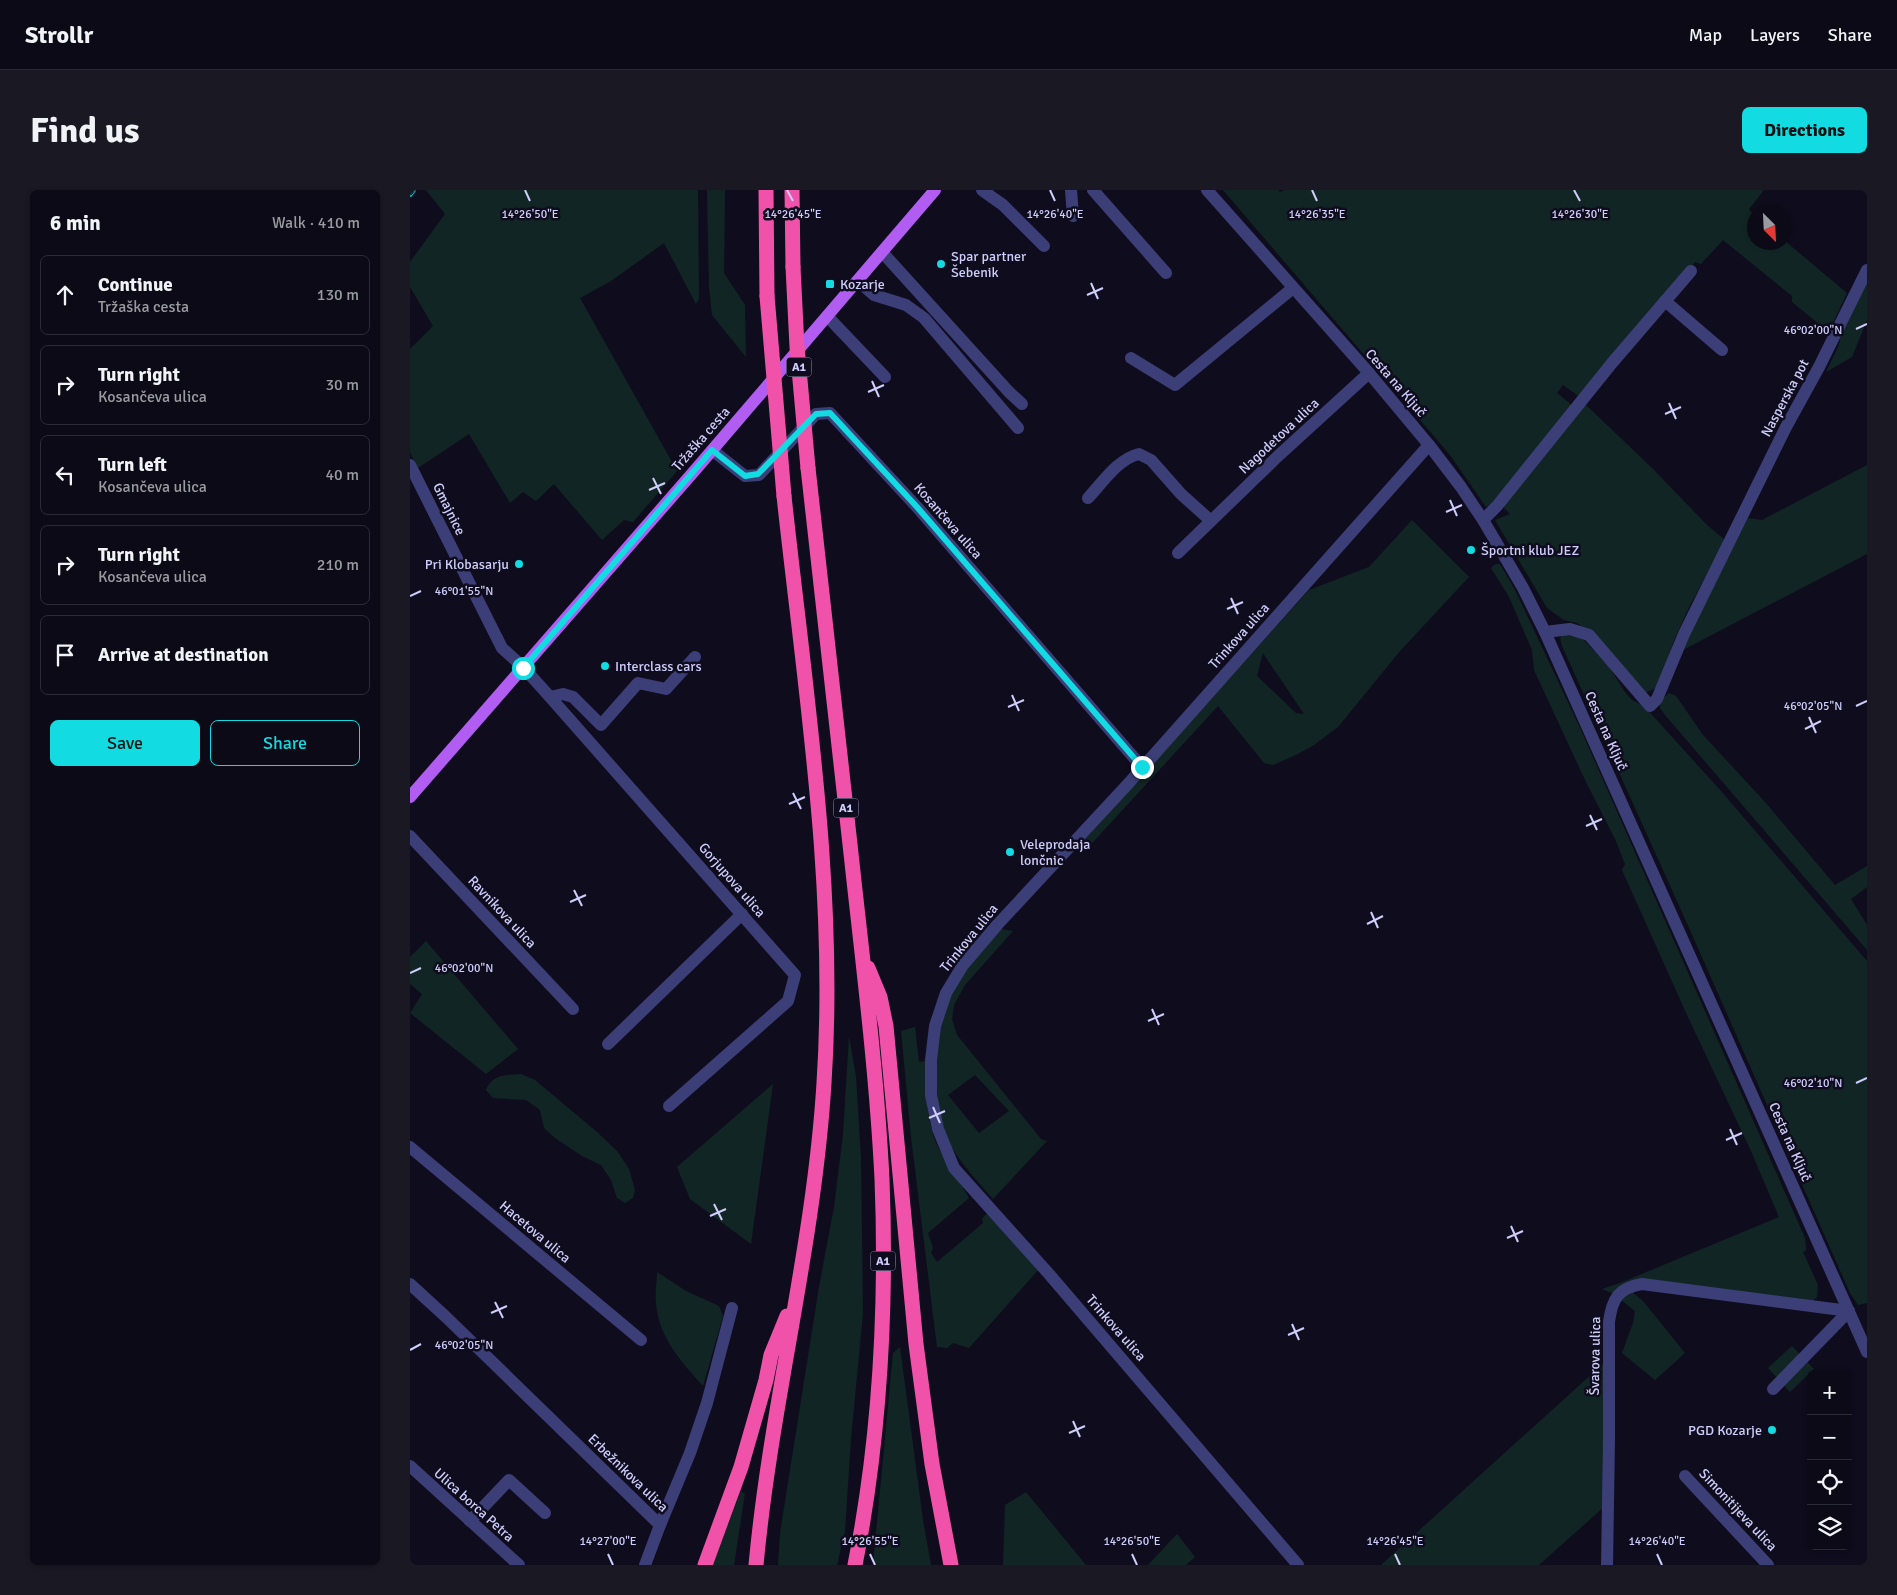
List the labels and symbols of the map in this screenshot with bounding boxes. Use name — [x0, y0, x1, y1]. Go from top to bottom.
north arrow — [1747, 205, 1792, 250]
text: 14°26'50"E — [501, 207, 559, 222]
text: 14°26'45"E — [764, 207, 822, 222]
text: 14°26'40"E — [1026, 207, 1084, 222]
text: 14°26'35"E — [1288, 207, 1346, 222]
text: 14°26'30"E — [1551, 207, 1609, 222]
place label: Spar partner Šebenik — [951, 248, 1027, 281]
marker: Spar partner Šebenik — [935, 258, 947, 270]
place label: Kozarje — [840, 276, 885, 293]
marker: Kozarje — [824, 278, 836, 290]
text: 46°02'00"N — [1784, 323, 1842, 338]
street label: Cesta na Ključ — [1362, 345, 1431, 421]
street label: Nasperska pot — [1758, 356, 1813, 440]
road number: A1 — [786, 358, 812, 376]
street label: Nagodetova ulica — [1235, 395, 1323, 477]
street label: Tržaška cesta — [668, 403, 734, 475]
street label: Kosančeva ulica — [910, 479, 986, 563]
street label: Gmajnice — [429, 480, 469, 538]
place label: Športni klub JEZ — [1481, 542, 1579, 559]
marker: Športni klub JEZ — [1465, 544, 1477, 556]
place label: Pri Klobasarju — [425, 556, 509, 573]
marker: Pri Klobasarju — [513, 558, 525, 570]
text: 46°01'55"N — [435, 584, 493, 599]
street label: Trinkova ulica — [1205, 600, 1273, 672]
route start — [512, 657, 535, 680]
place label: Interclass cars — [615, 658, 702, 675]
marker: Interclass cars — [599, 660, 611, 672]
street label: Cesta na Ključ — [1581, 689, 1631, 774]
text: 46°02'05"N — [1784, 699, 1842, 714]
route end — [1131, 756, 1154, 779]
road number: A1 — [834, 798, 858, 818]
place label: Veleprodaja lončnic — [1020, 836, 1090, 869]
street label: Gorjupova ulica — [695, 839, 769, 921]
marker: Veleprodaja lončnic — [1004, 846, 1016, 858]
street label: Ravnikova ulica — [464, 872, 540, 952]
street label: Trinkova ulica — [936, 901, 1002, 975]
text: 46°02'00"N — [435, 961, 493, 976]
text: 46°02'10"N — [1784, 1076, 1842, 1091]
street label: Cesta na Ključ — [1765, 1100, 1815, 1185]
street label: Hacetova ulica — [496, 1197, 574, 1267]
road number: A1 — [870, 1252, 896, 1270]
street label: Trinkova ulica — [1082, 1291, 1150, 1365]
street label: Švarova ulica — [1586, 1317, 1604, 1395]
text: 46°02'05"N — [435, 1338, 493, 1353]
place label: PGD Kozarje — [1688, 1422, 1762, 1439]
marker: PGD Kozarje — [1766, 1424, 1778, 1436]
street label: Erbežnikova ulica — [584, 1430, 672, 1516]
street label: Ulica borca Petra — [430, 1465, 518, 1545]
street label: Simonitijeva ulica — [1695, 1465, 1781, 1555]
text: 14°27'00"E — [579, 1534, 637, 1549]
text: 14°26'55"E — [841, 1534, 899, 1549]
text: 14°26'50"E — [1103, 1534, 1161, 1549]
text: 14°26'45"E — [1366, 1534, 1424, 1549]
text: 14°26'40"E — [1628, 1534, 1686, 1549]

